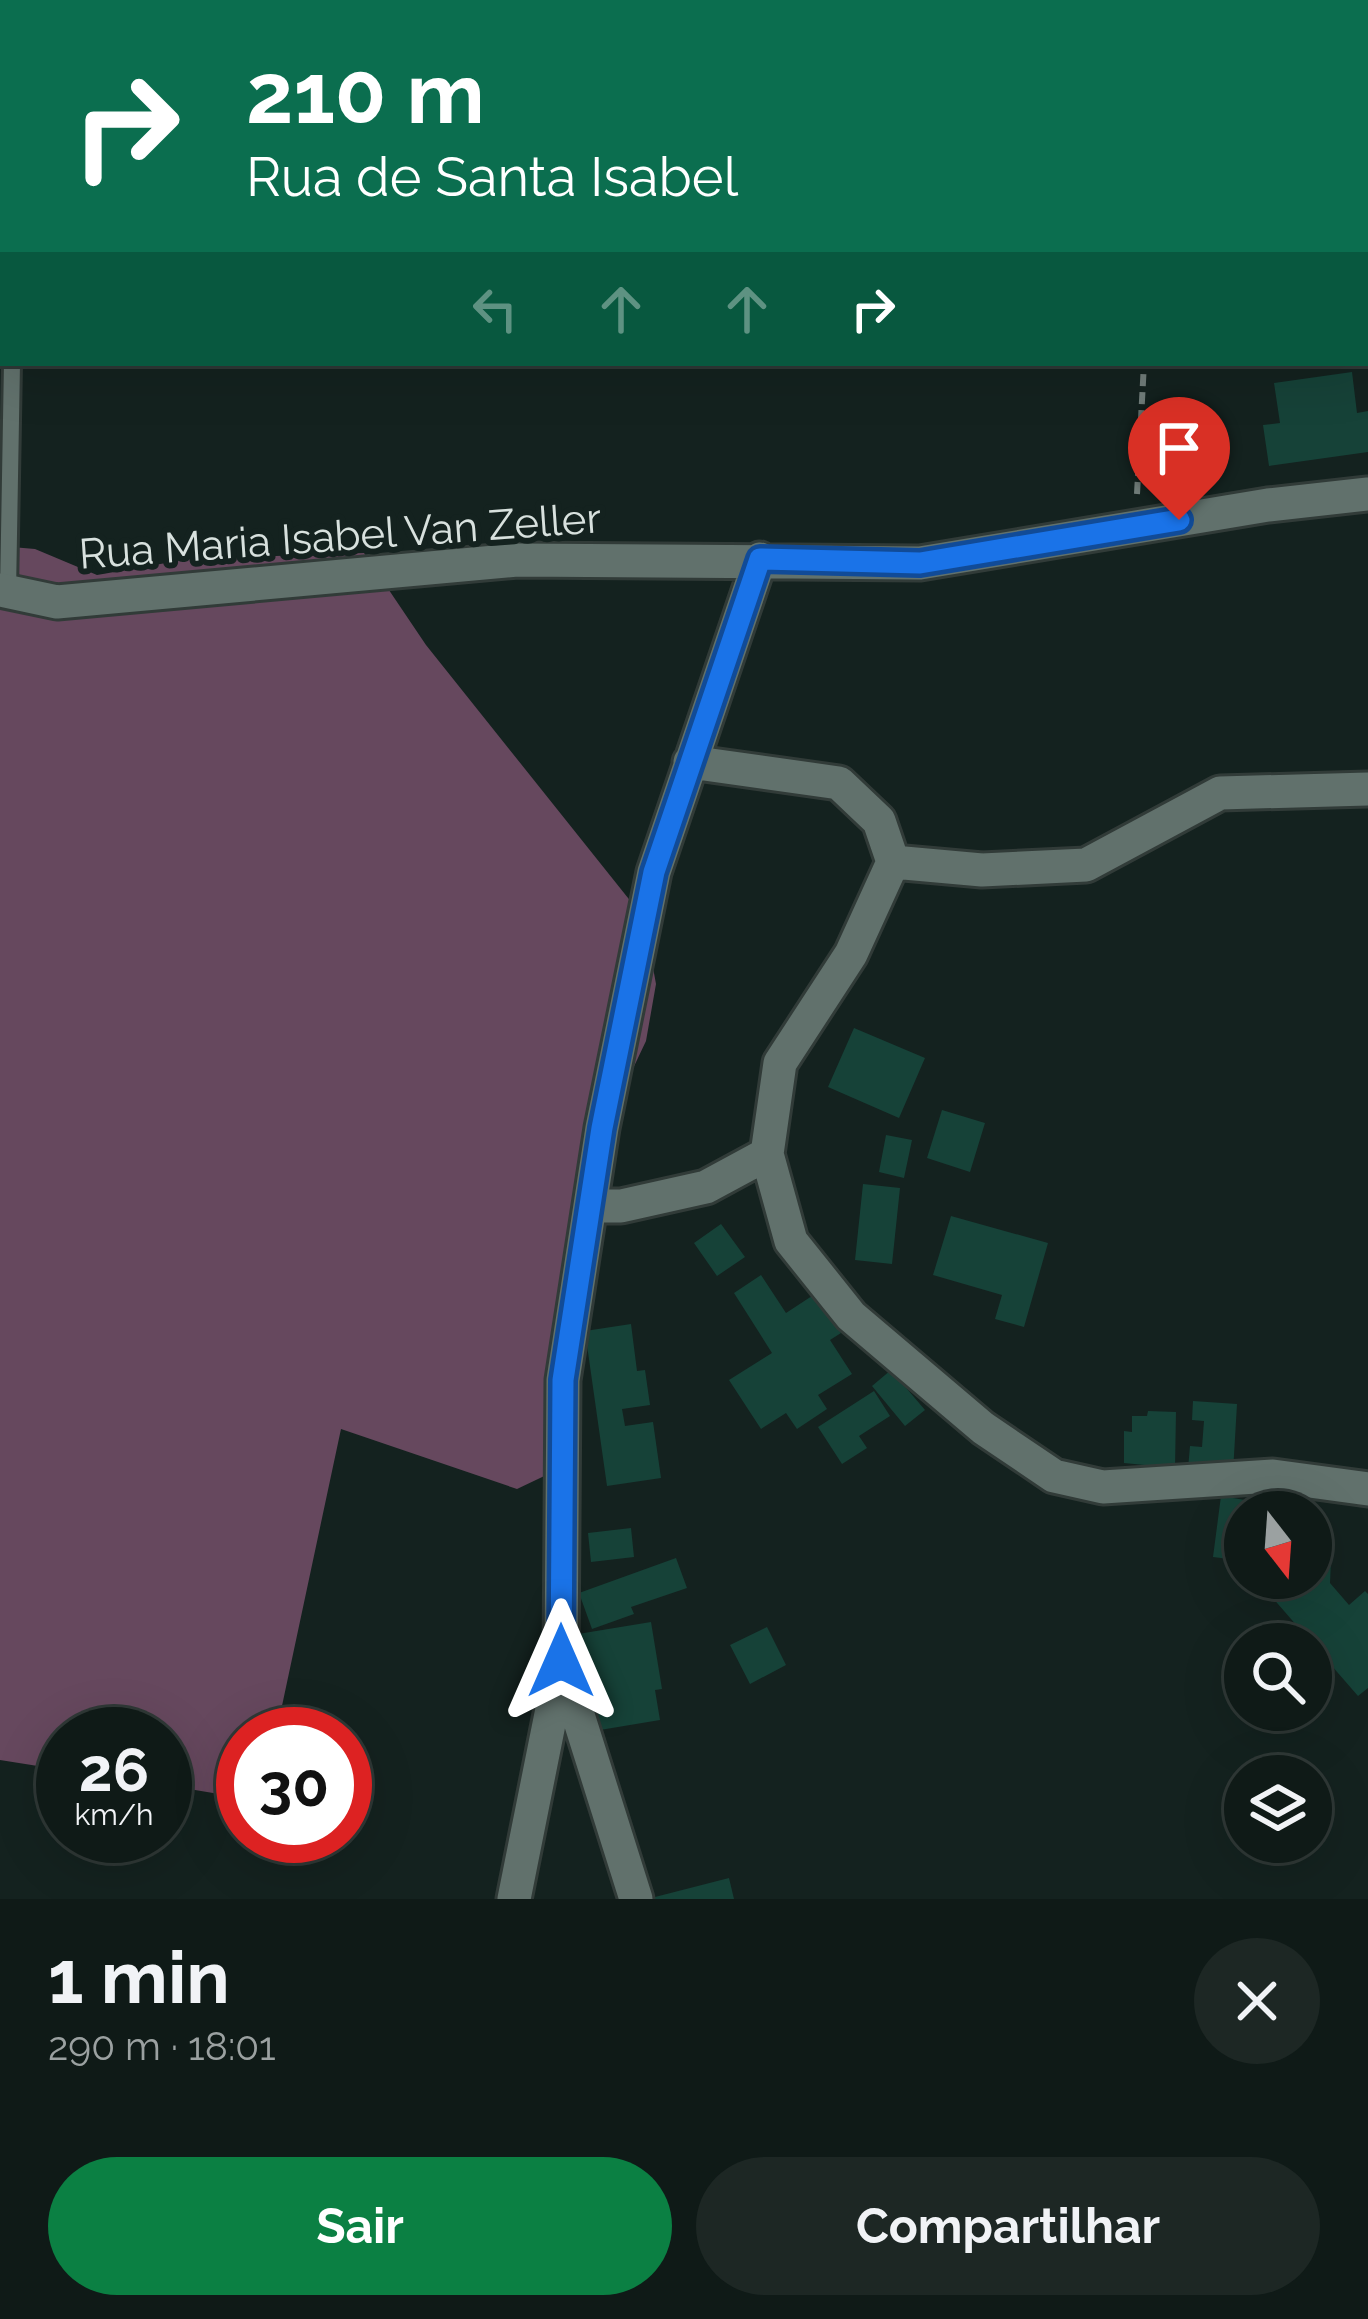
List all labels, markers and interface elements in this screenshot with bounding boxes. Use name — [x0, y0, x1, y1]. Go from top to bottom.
text: 210 m — [246, 44, 485, 143]
icon: right — [48, 48, 204, 204]
text: Rua de Santa Isabel — [246, 145, 738, 209]
icon: left — [462, 276, 528, 342]
icon: ahead — [588, 276, 654, 342]
icon: ahead — [714, 276, 780, 342]
icon: right — [840, 276, 906, 342]
pin — [1128, 397, 1230, 520]
icon: arrive — [1146, 415, 1212, 481]
street label: Rua Maria Isabel Van Zeller — [77, 493, 603, 579]
north arrow — [1224, 1491, 1332, 1599]
map controls — [1224, 1491, 1332, 1863]
position arrow — [498, 1598, 624, 1724]
button: search — [1224, 1623, 1332, 1731]
speed limit sign: 30 — [216, 1707, 372, 1863]
text: 26 — [79, 1735, 149, 1805]
button: layers — [1224, 1755, 1332, 1863]
text: km/h — [74, 1797, 154, 1832]
text: 1 min — [48, 1935, 230, 2020]
button: close — [1194, 1938, 1320, 2064]
text: 290 m · 18:01 — [48, 2023, 276, 2069]
button: Sair — [48, 2157, 672, 2295]
button: Compartilhar — [696, 2157, 1320, 2295]

